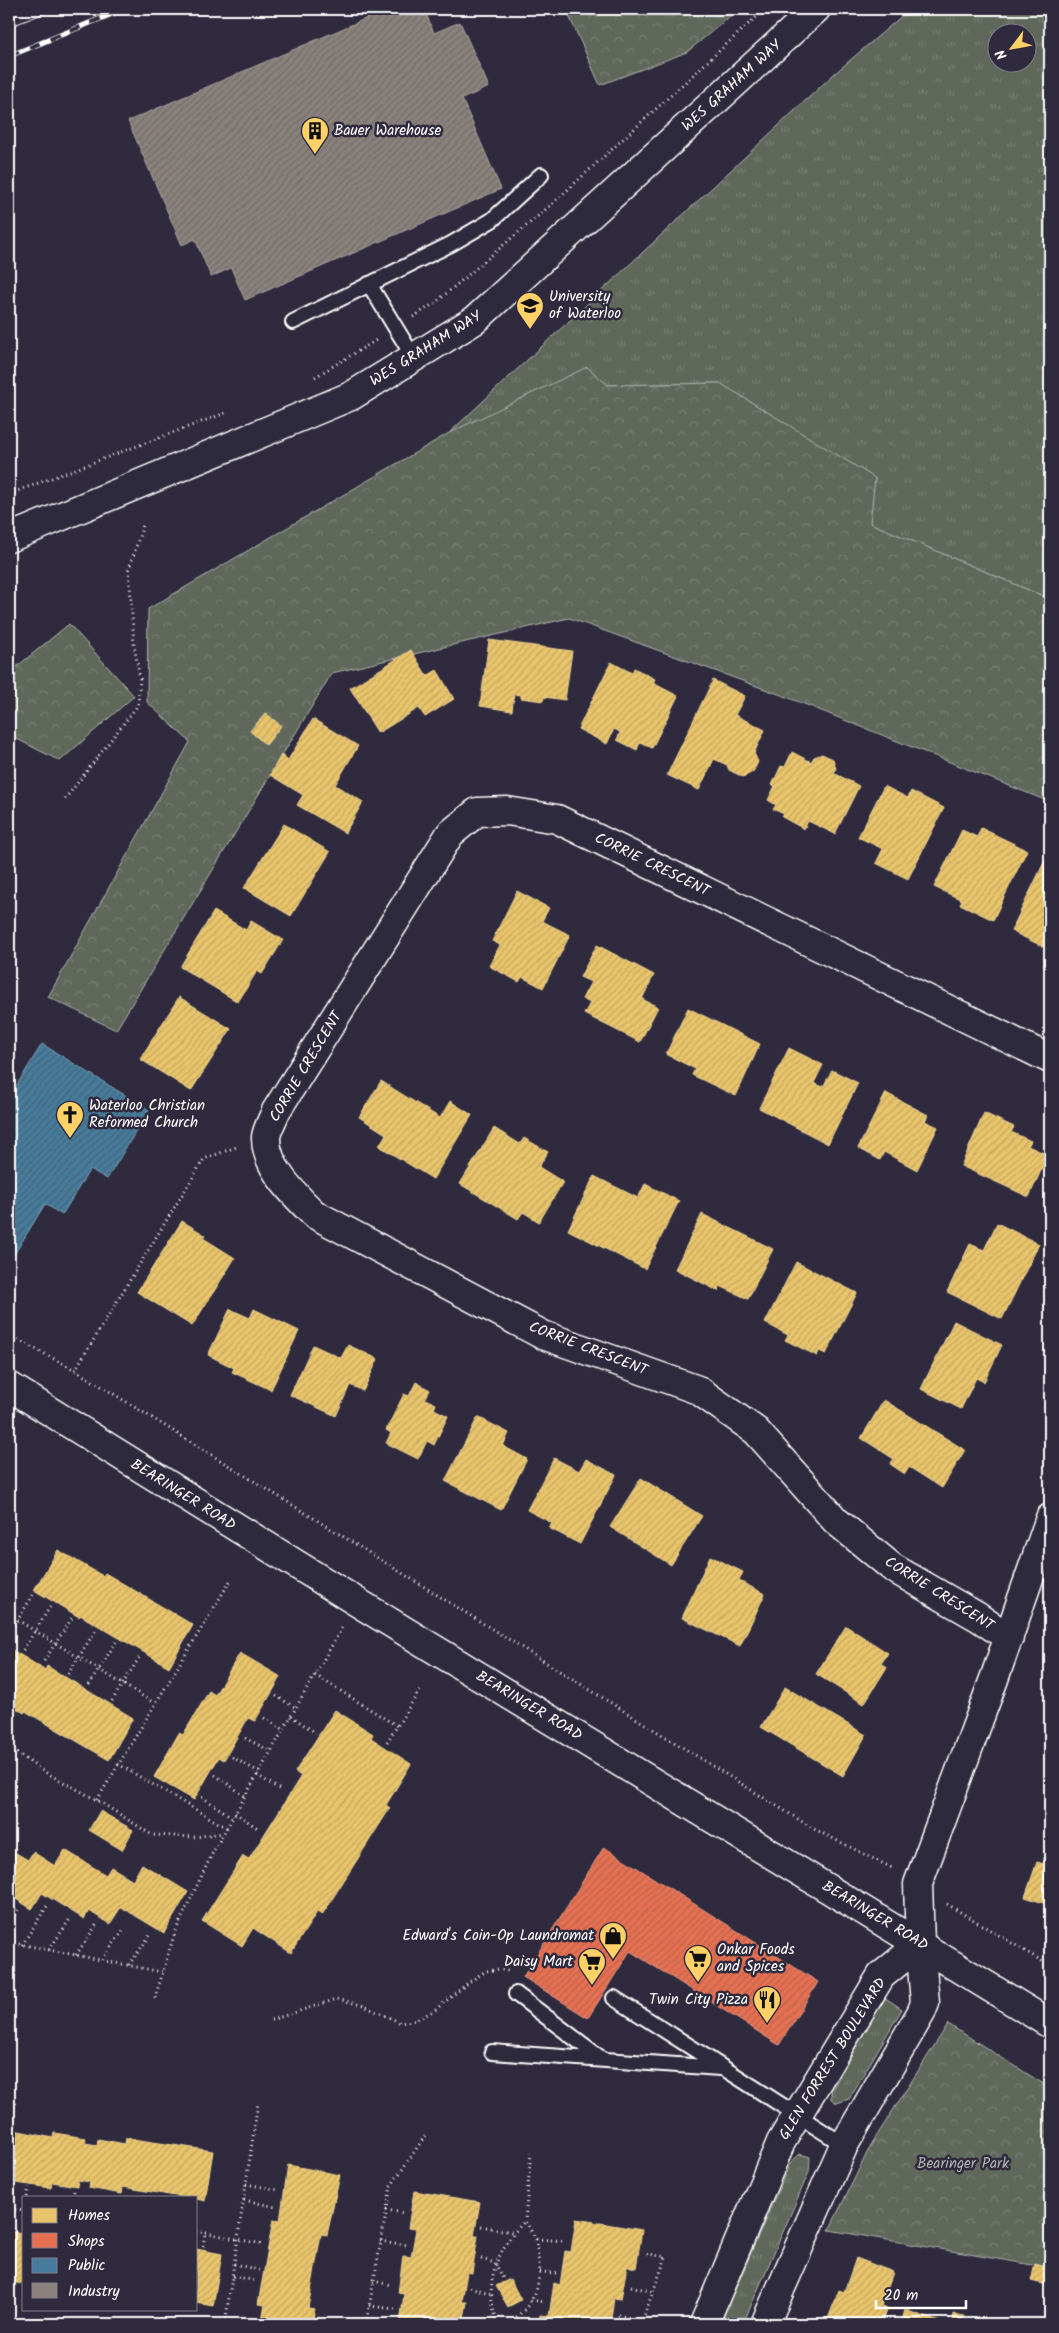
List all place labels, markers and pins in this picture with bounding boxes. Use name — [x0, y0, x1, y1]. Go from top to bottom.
building icon: Bauer Warehouse — [300, 116, 330, 155]
place label: Bauer Warehouse — [334, 119, 441, 143]
place label: University of Waterloo — [549, 285, 621, 326]
school or university icon: University of Waterloo — [515, 291, 545, 330]
place label: Waterloo Christian Reformed Church — [89, 1094, 205, 1135]
church icon: Waterloo Christian Reformed Church — [55, 1100, 85, 1139]
shop icon: Edward's Coin-Op Laundromat — [598, 1921, 628, 1960]
place label: Edward's Coin-Op Laundromat — [403, 1924, 594, 1948]
place label: Onkar Foods and Spices — [717, 1938, 795, 1979]
supermarket icon: Onkar Foods and Spices — [683, 1944, 713, 1983]
supermarket icon: Daisy Mart — [577, 1947, 607, 1986]
place label: Daisy Mart — [504, 1950, 573, 1974]
restaurant icon: Twin City Pizza — [752, 1985, 782, 2024]
place label: Twin City Pizza — [649, 1988, 748, 2012]

